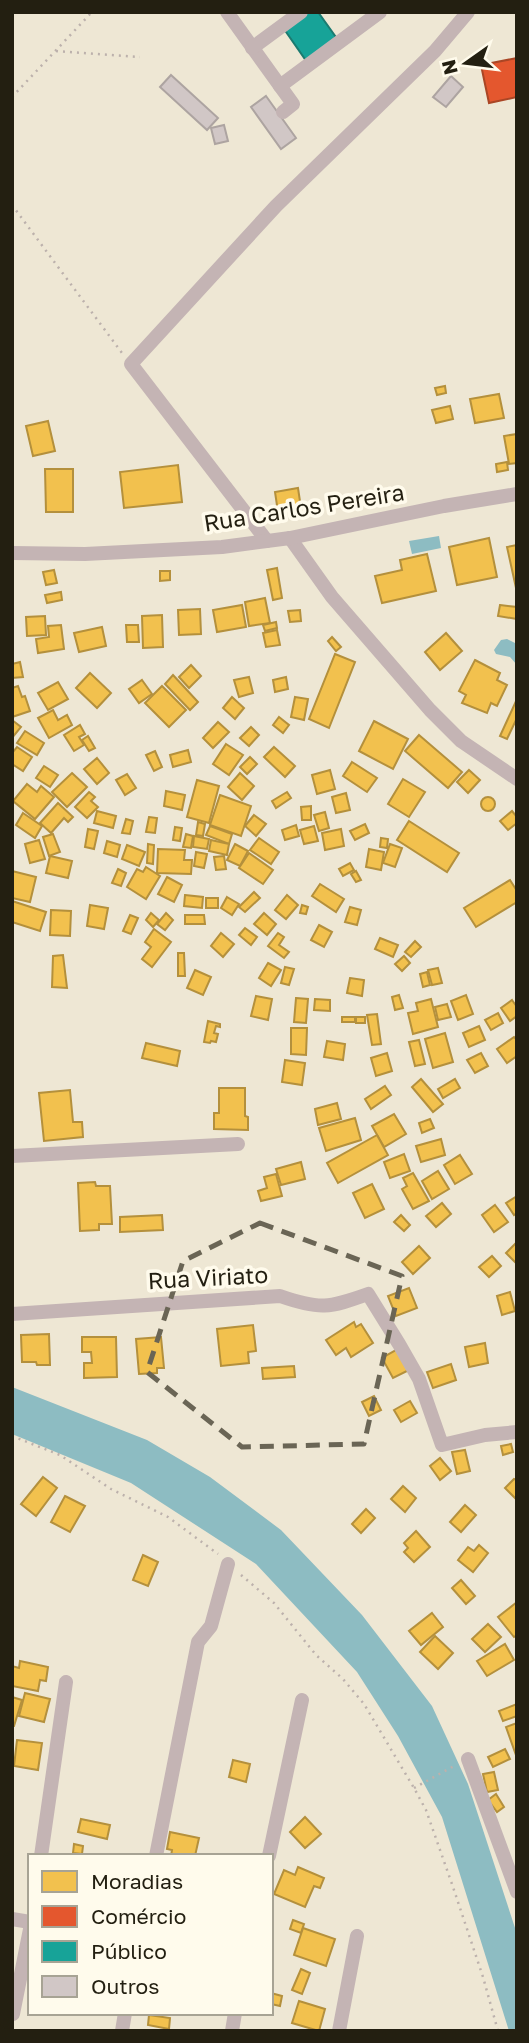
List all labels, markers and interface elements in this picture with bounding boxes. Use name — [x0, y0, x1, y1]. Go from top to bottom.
north arrow — [431, 28, 501, 98]
text: N — [436, 57, 462, 77]
street label: Rua Carlos Pereira — [202, 477, 406, 537]
street label: Rua Viriato — [147, 1260, 269, 1294]
legend — [28, 1854, 273, 2015]
text: Moradias — [91, 1868, 183, 1894]
text: Comércio — [91, 1903, 186, 1929]
text: Público — [91, 1938, 167, 1964]
text: Outros — [91, 1973, 159, 1999]

